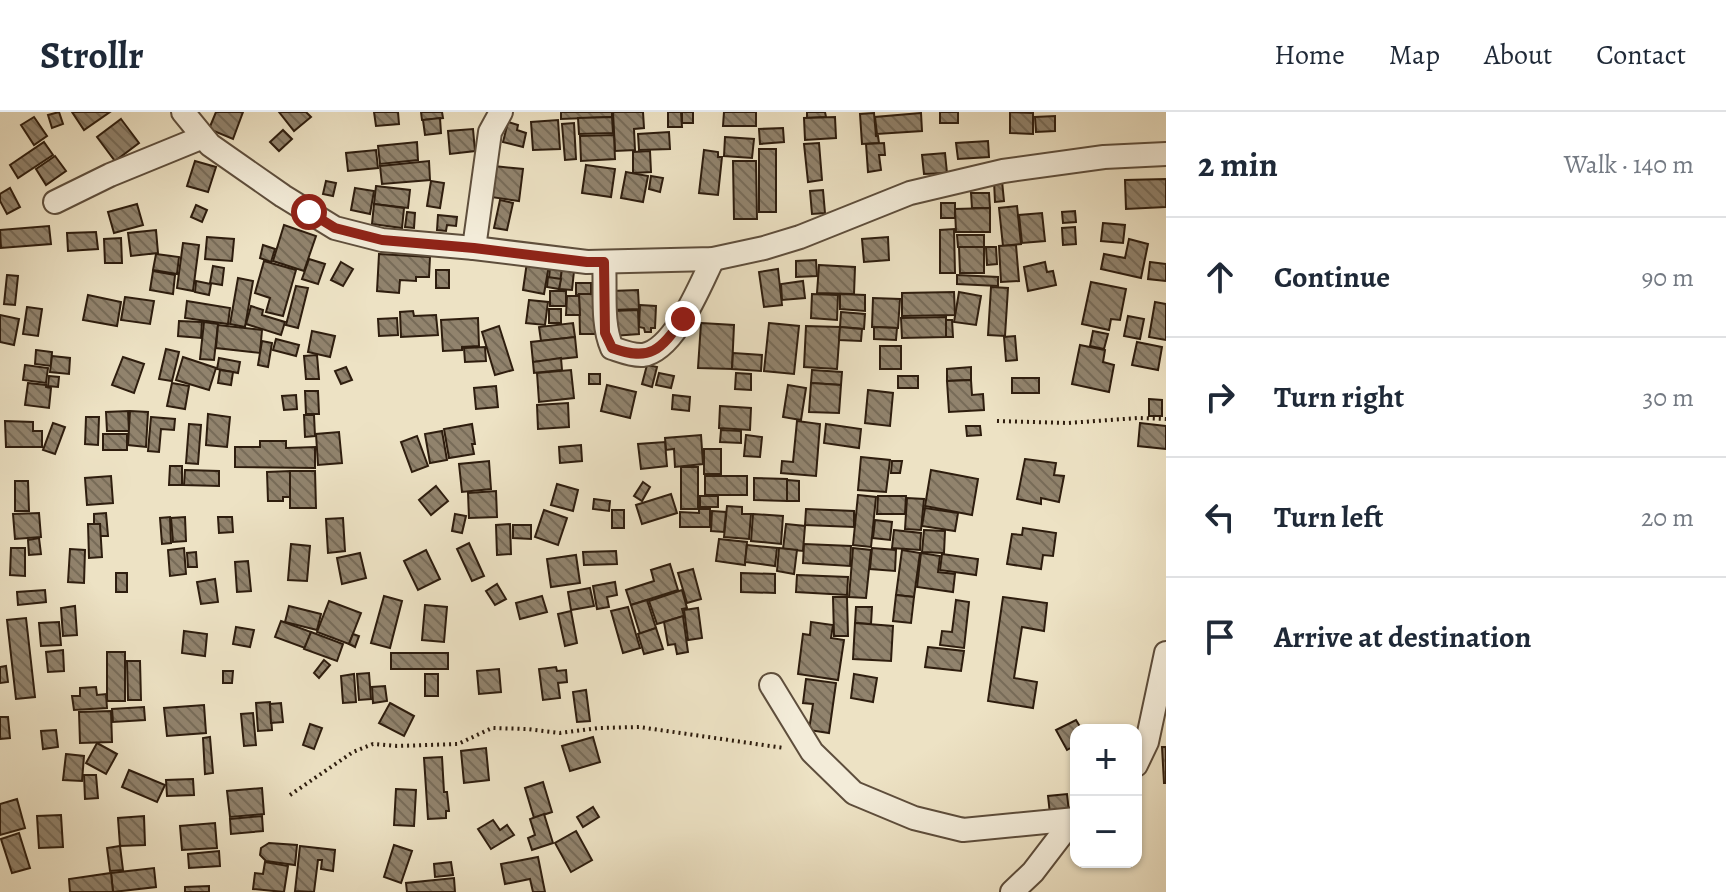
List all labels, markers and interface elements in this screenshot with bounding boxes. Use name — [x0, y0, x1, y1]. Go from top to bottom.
text: Strollr — [40, 29, 144, 81]
text: Home — [1274, 36, 1345, 74]
text: Map — [1389, 36, 1440, 74]
text: About — [1484, 36, 1552, 74]
text: Contact — [1596, 36, 1686, 74]
text: 2 min — [1198, 141, 1278, 188]
text: Walk · 140 m — [1564, 147, 1694, 182]
route start — [291, 194, 327, 230]
icon: ahead — [1198, 255, 1242, 299]
text: Continue — [1274, 257, 1390, 297]
text: 90 m — [1642, 260, 1694, 295]
route end — [665, 301, 701, 337]
icon: right — [1198, 375, 1242, 419]
text: Turn right — [1274, 377, 1404, 417]
text: 30 m — [1643, 380, 1694, 415]
icon: left — [1198, 495, 1242, 539]
text: Turn left — [1274, 497, 1383, 537]
text: 20 m — [1641, 500, 1694, 535]
icon: arrive — [1198, 615, 1242, 659]
text: Arrive at destination — [1274, 617, 1531, 657]
map controls — [1070, 724, 1142, 868]
button: + — [1070, 724, 1142, 796]
button: − — [1070, 796, 1142, 868]

